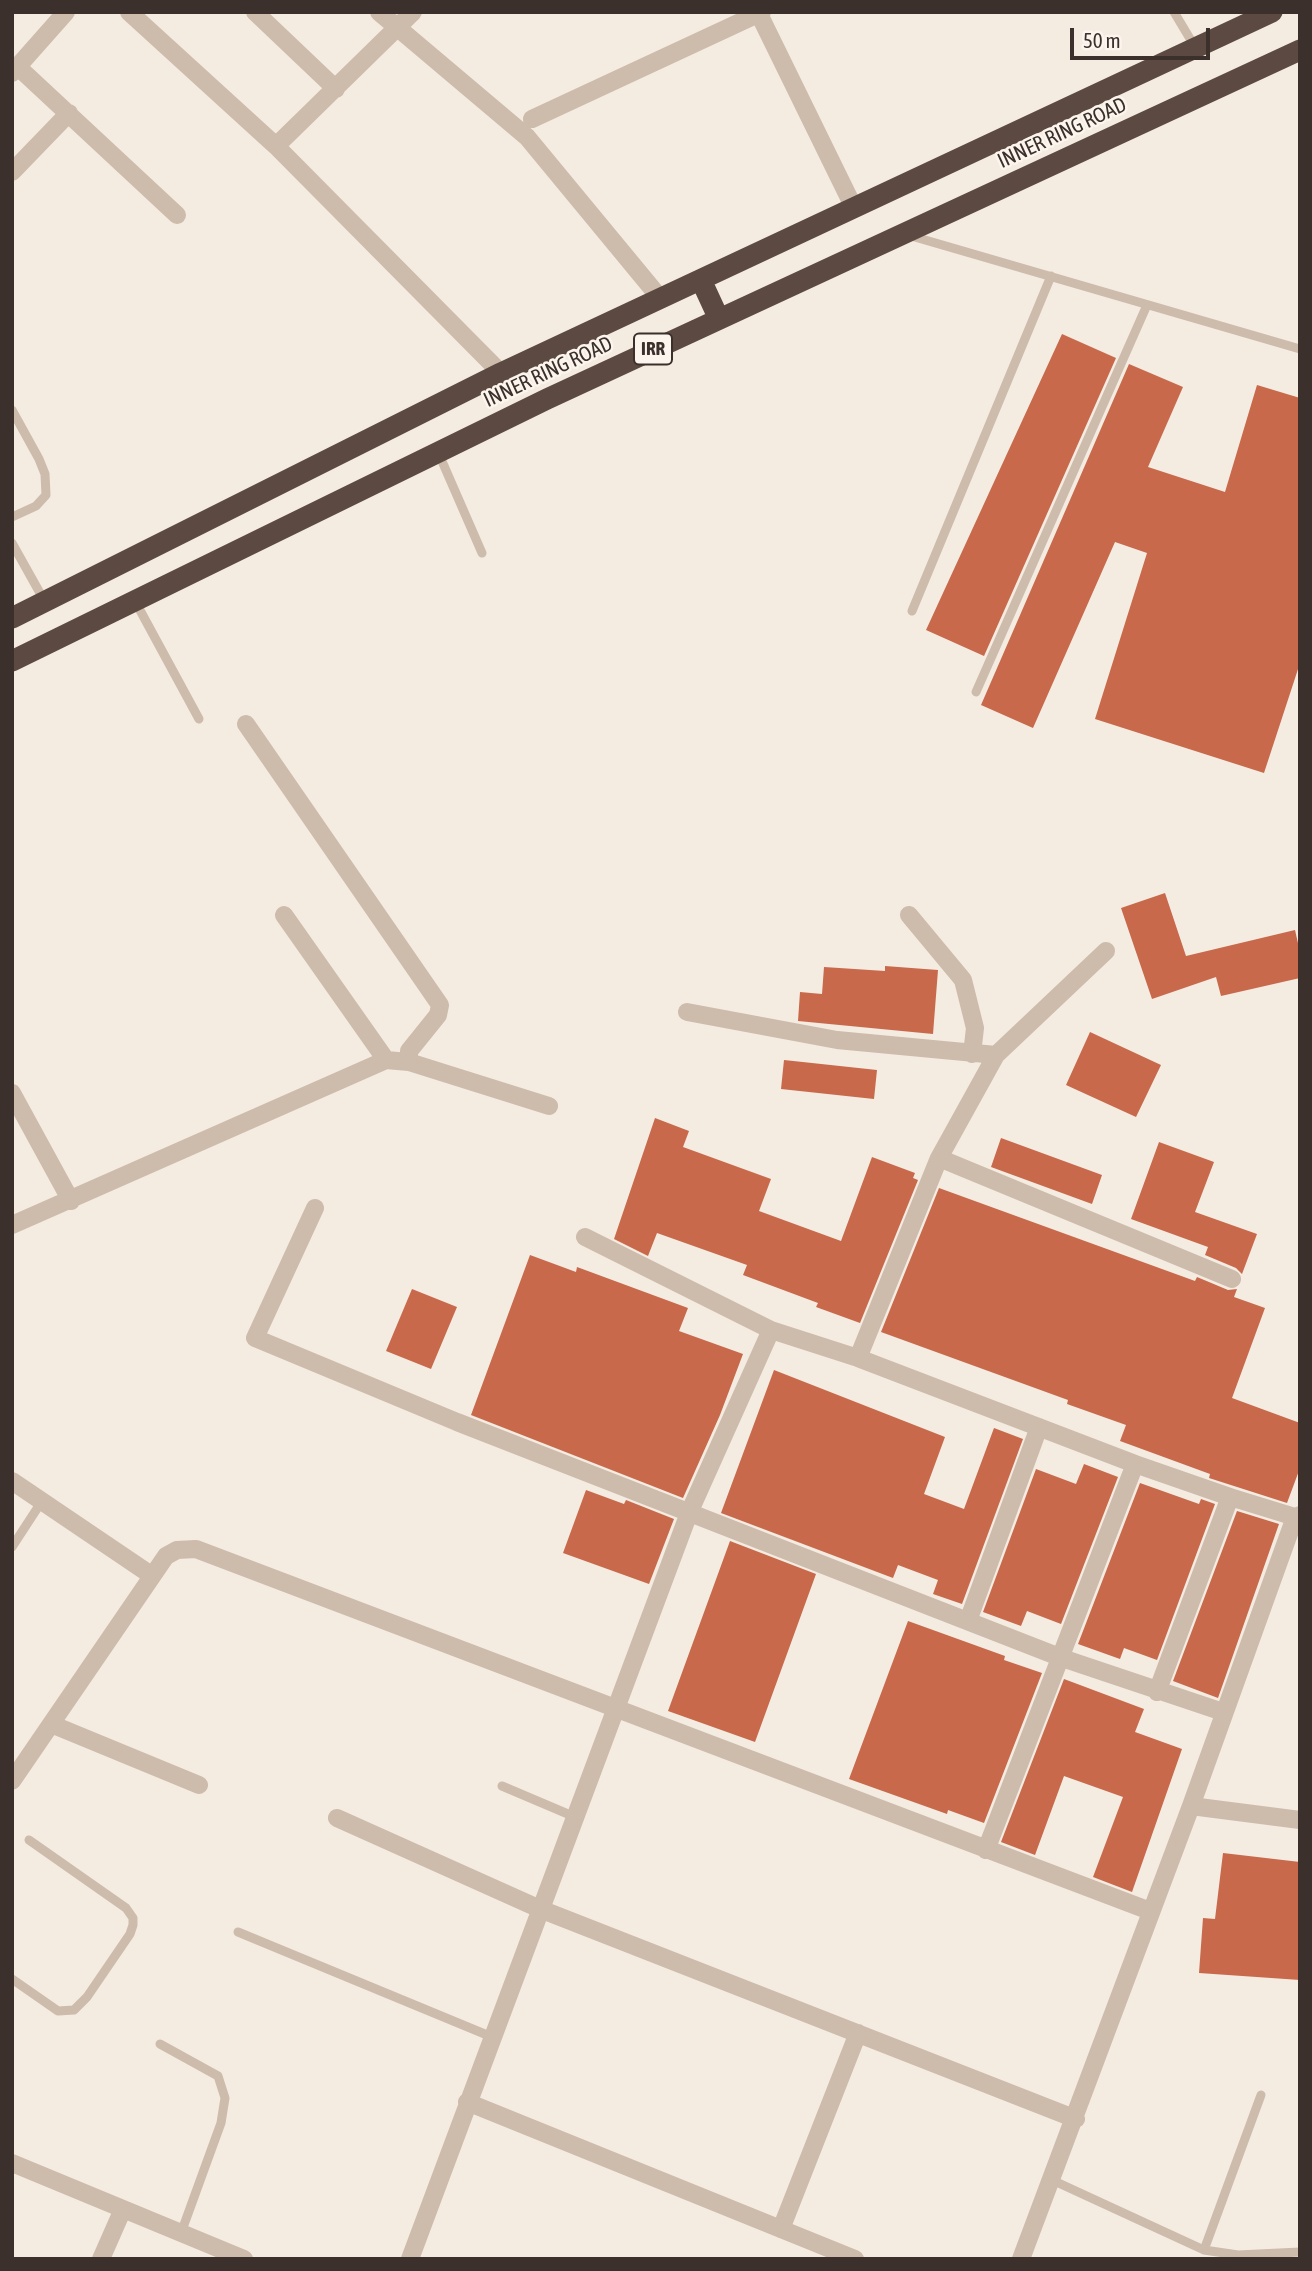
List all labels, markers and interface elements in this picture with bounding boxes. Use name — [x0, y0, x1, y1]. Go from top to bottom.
scale bar — [1074, 14, 1214, 58]
text: 50 m — [1083, 28, 1121, 52]
street label: INNER RING ROAD — [994, 92, 1130, 174]
street label: INNER RING ROAD — [480, 331, 616, 413]
road number: IRR — [634, 334, 672, 364]

